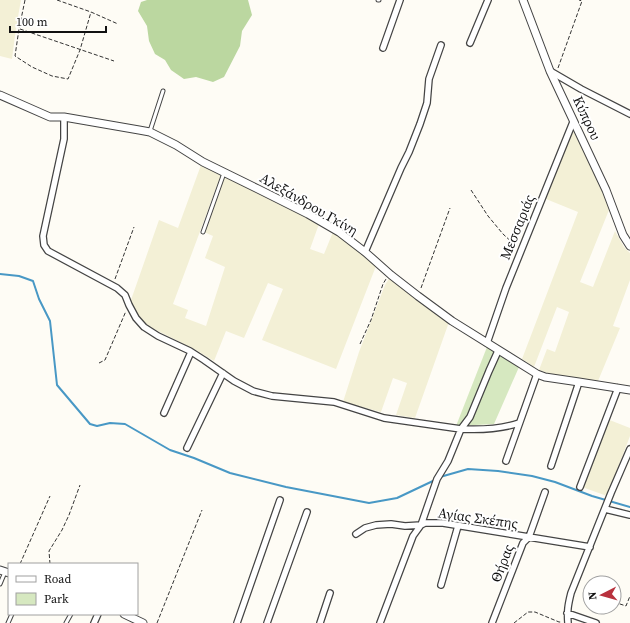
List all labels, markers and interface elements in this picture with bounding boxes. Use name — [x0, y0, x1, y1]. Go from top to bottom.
scale bar — [10, 8, 106, 34]
text: 100 m — [16, 14, 48, 30]
street label: Κύπρου — [568, 93, 606, 143]
street label: Αλεξάνδρου Γκίνη — [256, 168, 362, 240]
street label: Μεσσαριάς — [495, 191, 539, 263]
street label: Αγίας Σκέπης — [437, 502, 519, 534]
street label: Θήρας — [486, 541, 518, 585]
legend — [8, 563, 138, 615]
text: Road — [44, 571, 71, 587]
north arrow — [582, 575, 622, 615]
text: Park — [44, 591, 69, 607]
text: N — [585, 591, 600, 601]

